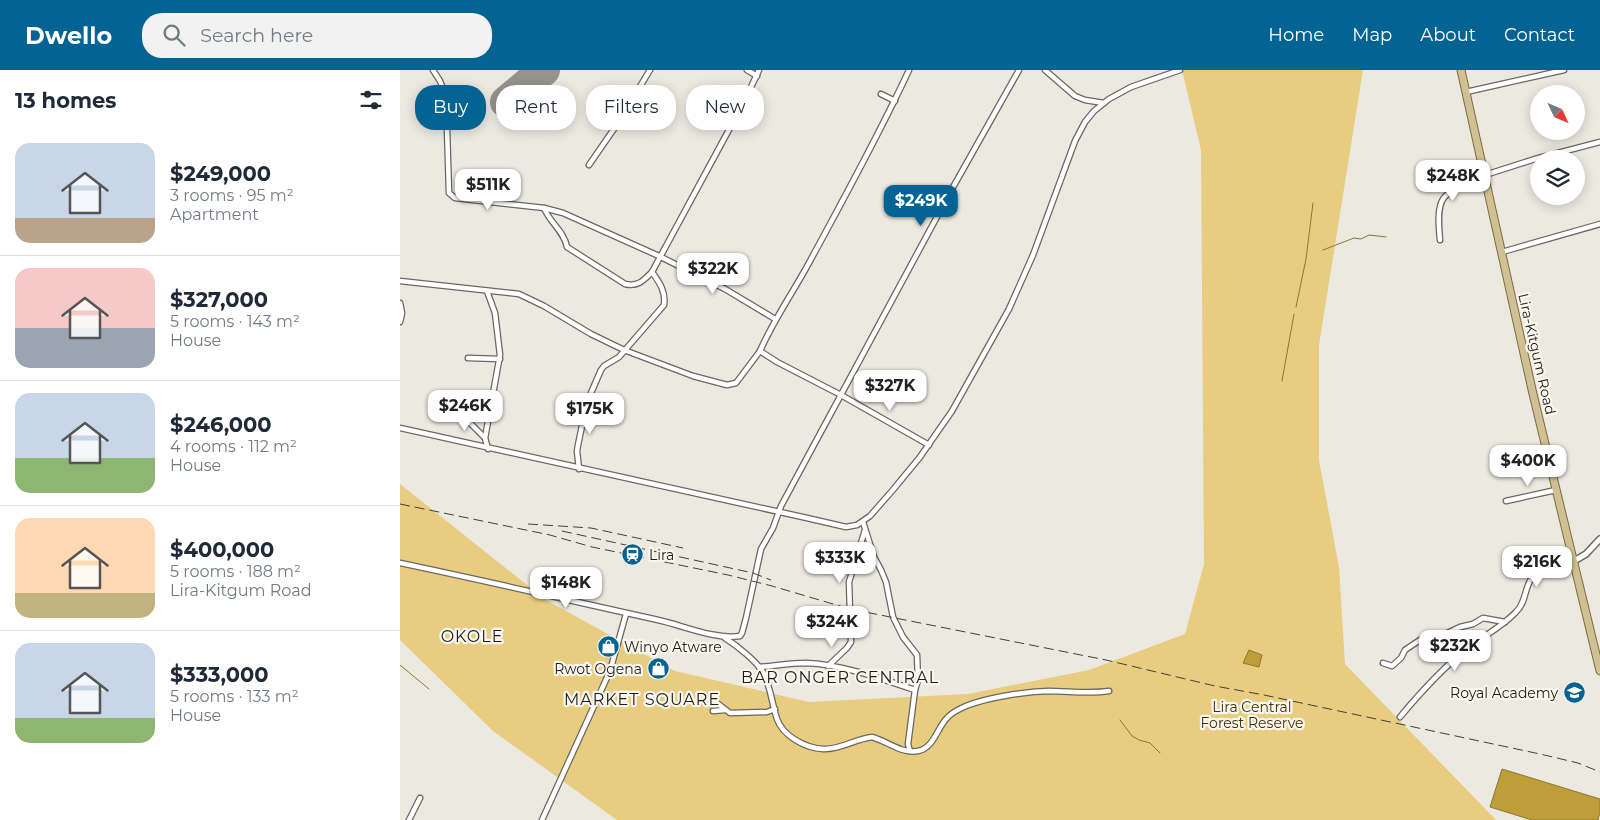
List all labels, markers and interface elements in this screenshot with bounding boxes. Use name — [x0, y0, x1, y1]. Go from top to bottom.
search box — [142, 13, 492, 58]
text: Dwello — [25, 21, 112, 50]
icon: search — [160, 21, 188, 49]
text: Search here — [200, 24, 313, 47]
text: Home — [1268, 24, 1324, 46]
text: Map — [1352, 24, 1392, 46]
text: About — [1420, 24, 1476, 46]
text: Contact — [1504, 24, 1575, 46]
chip: Buy — [415, 85, 486, 130]
chip: Rent — [496, 85, 576, 130]
chip: Filters — [586, 85, 676, 130]
chip: New — [686, 85, 764, 130]
north arrow — [1530, 85, 1585, 140]
map controls — [1530, 85, 1585, 205]
icon: filters — [357, 86, 385, 114]
text: 13 homes — [15, 88, 116, 113]
button: layers — [1530, 150, 1585, 205]
pin: $248K — [1418, 160, 1488, 202]
text: $249,000 — [170, 161, 271, 186]
icon: home — [55, 163, 115, 223]
text: $248K — [1426, 166, 1480, 185]
pin: $511K — [453, 168, 523, 211]
text: $511K — [466, 175, 510, 194]
pin: $249K — [886, 184, 956, 227]
text: 3 rooms · 95 m² — [170, 186, 294, 205]
text: $249K — [895, 191, 947, 210]
text: Apartment — [170, 205, 259, 224]
pin: $322K — [678, 252, 748, 295]
text: $322K — [688, 259, 738, 278]
text: $327,000 — [170, 287, 268, 312]
icon: home — [55, 288, 115, 348]
street label: Lira-Kitgum Road — [1514, 292, 1560, 416]
text: 5 rooms · 143 m² — [170, 312, 300, 331]
text: House — [170, 331, 221, 350]
pin: $327K — [855, 370, 925, 412]
text: $327K — [865, 376, 915, 395]
pin: $246K — [430, 390, 500, 432]
pin: $175K — [555, 392, 625, 435]
text: $246K — [439, 396, 491, 415]
text: $175K — [566, 399, 614, 418]
text: $246,000 — [170, 412, 272, 437]
icon: home — [55, 413, 115, 473]
text: 4 rooms · 112 m² — [170, 437, 297, 456]
pin: $400K — [1493, 444, 1563, 487]
text: $400K — [1501, 451, 1555, 470]
text: House — [170, 456, 221, 475]
text: $400,000 — [170, 537, 274, 562]
icon: home — [55, 538, 115, 598]
pin: $333K — [805, 542, 875, 584]
station icon: Lira — [621, 543, 645, 567]
place label: Lira — [649, 546, 674, 564]
pin: $216K — [1502, 546, 1572, 588]
text: $333K — [815, 548, 865, 567]
text: $216K — [1513, 552, 1561, 571]
text: 5 rooms · 188 m² — [170, 562, 301, 581]
pin: $148K — [531, 566, 601, 609]
text: $148K — [541, 573, 591, 592]
text: Lira-Kitgum Road — [170, 581, 312, 600]
pin: $324K — [797, 606, 867, 648]
text: $324K — [806, 612, 858, 631]
district label: OKOLE — [441, 627, 503, 646]
pin: $232K — [1420, 630, 1490, 672]
shop icon: Winyo Atware — [596, 635, 620, 659]
text: $232K — [1430, 636, 1480, 655]
place label: Winyo Atware — [624, 638, 722, 656]
shop icon: Rwot Ogena — [646, 657, 670, 681]
place label: Rwot Ogena — [554, 660, 642, 678]
text: $333,000 — [170, 662, 268, 687]
icon: home — [55, 663, 115, 723]
district label: BAR ONGER CENTRAL — [741, 668, 939, 687]
school or university icon: Royal Academy — [1562, 681, 1586, 705]
place label: Royal Academy — [1450, 684, 1558, 702]
text: 5 rooms · 133 m² — [170, 687, 299, 706]
district label: MARKET SQUARE — [564, 690, 720, 709]
park label: Lira Central Forest Reserve — [1201, 698, 1304, 732]
text: House — [170, 706, 221, 725]

